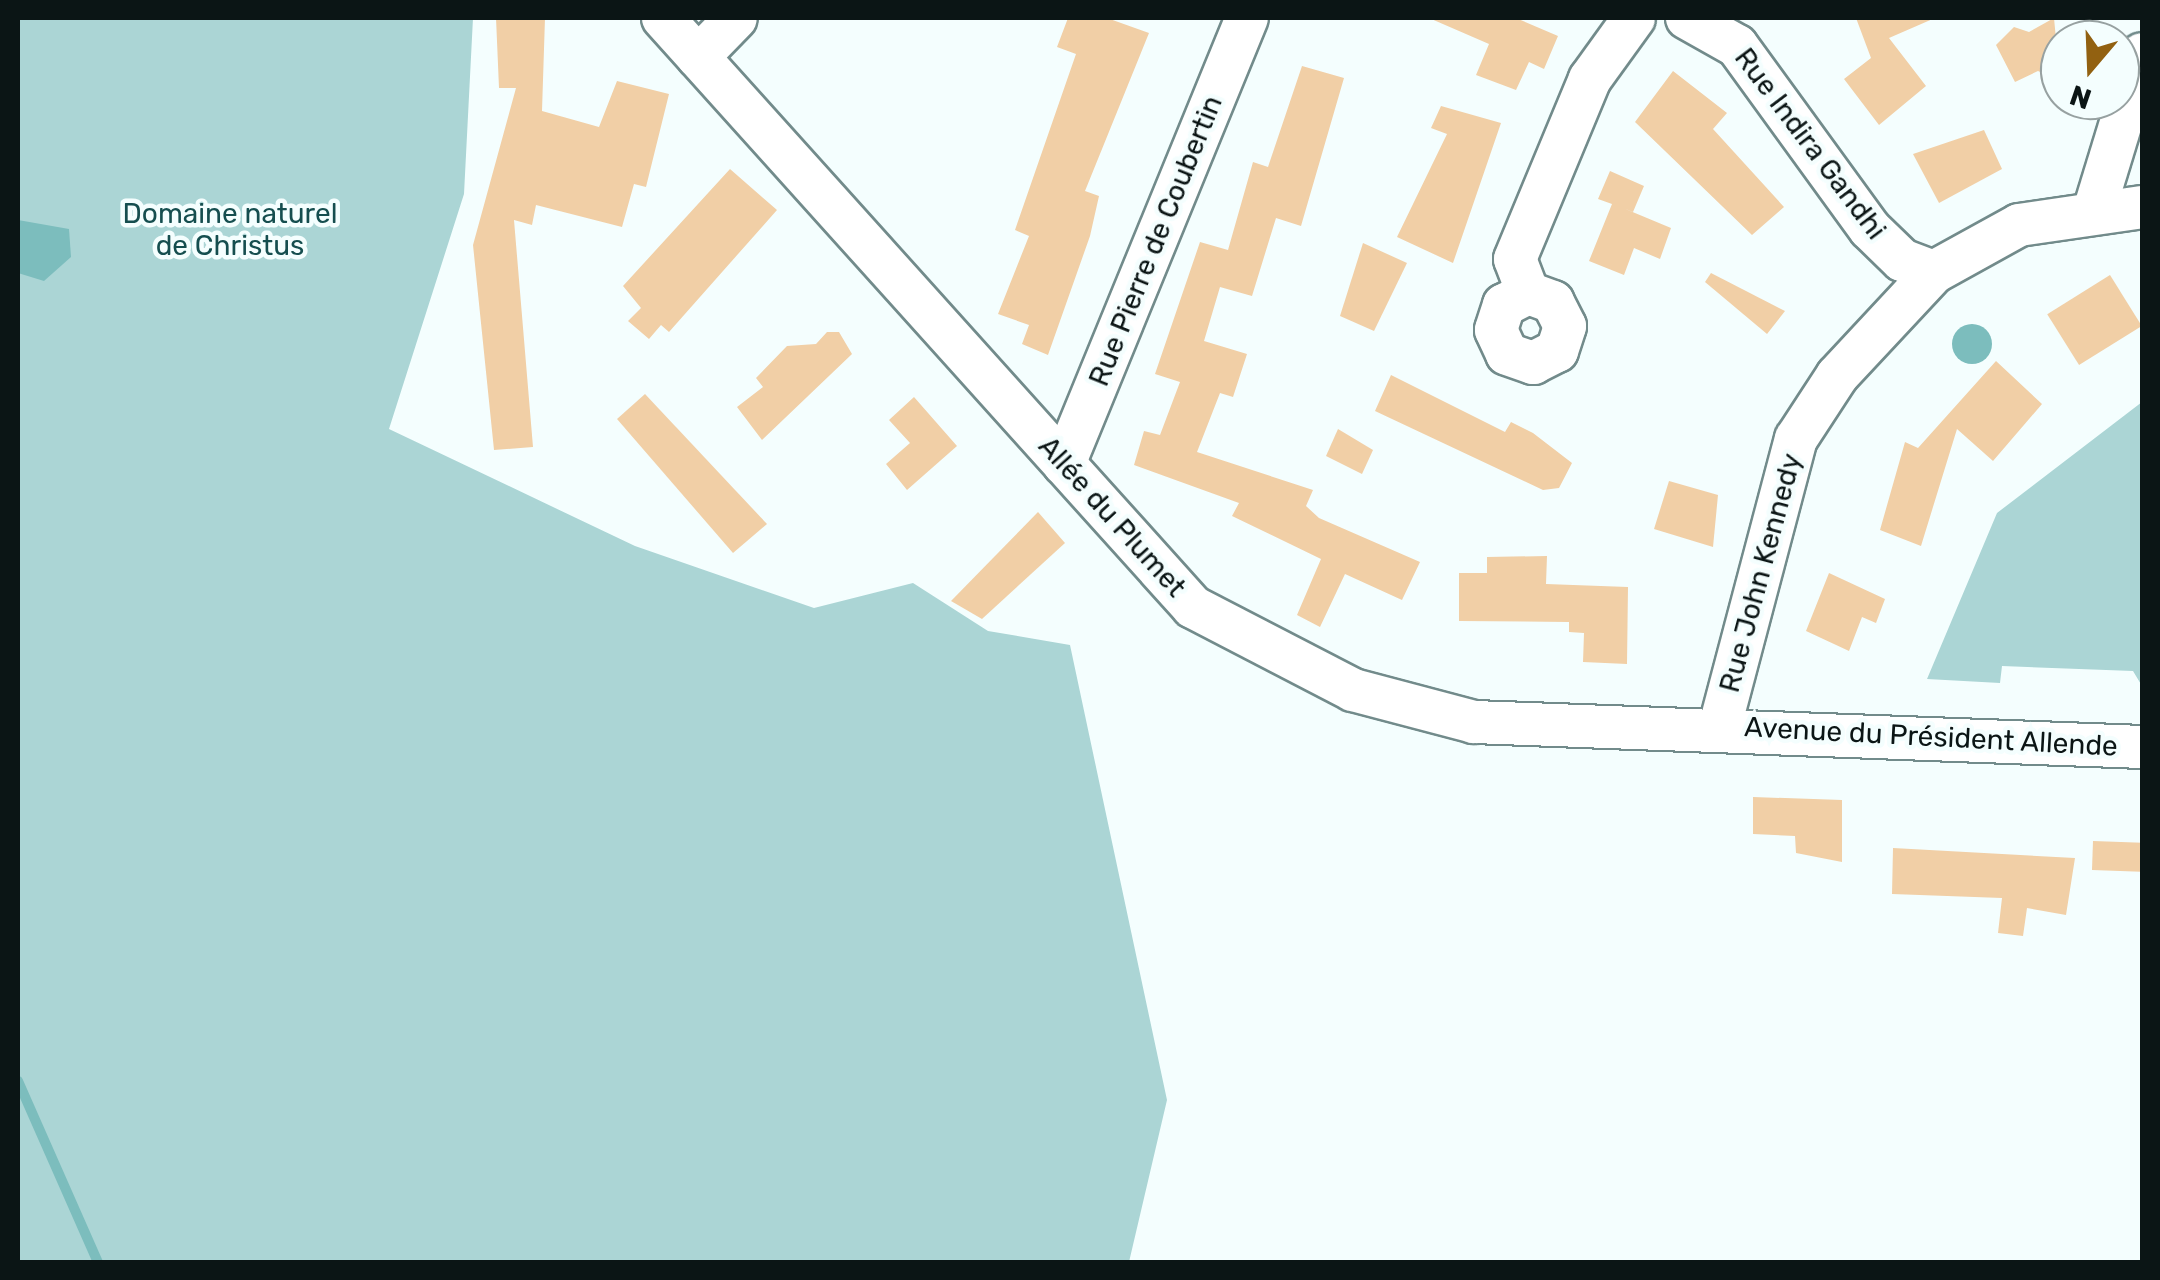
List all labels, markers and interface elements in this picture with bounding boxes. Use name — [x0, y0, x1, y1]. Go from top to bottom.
north arrow — [2040, 20, 2140, 120]
street label: Rue Indira Gandhi — [1727, 42, 1893, 246]
text: N — [2066, 78, 2096, 116]
street label: Rue Pierre de Coubertin — [1082, 91, 1230, 391]
park label: Domaine naturel de Christus — [123, 197, 337, 263]
street label: Allée du Plumet — [1031, 430, 1193, 604]
street label: Rue John Kennedy — [1713, 450, 1809, 696]
street label: Avenue du Président Allende — [1743, 710, 2119, 764]

